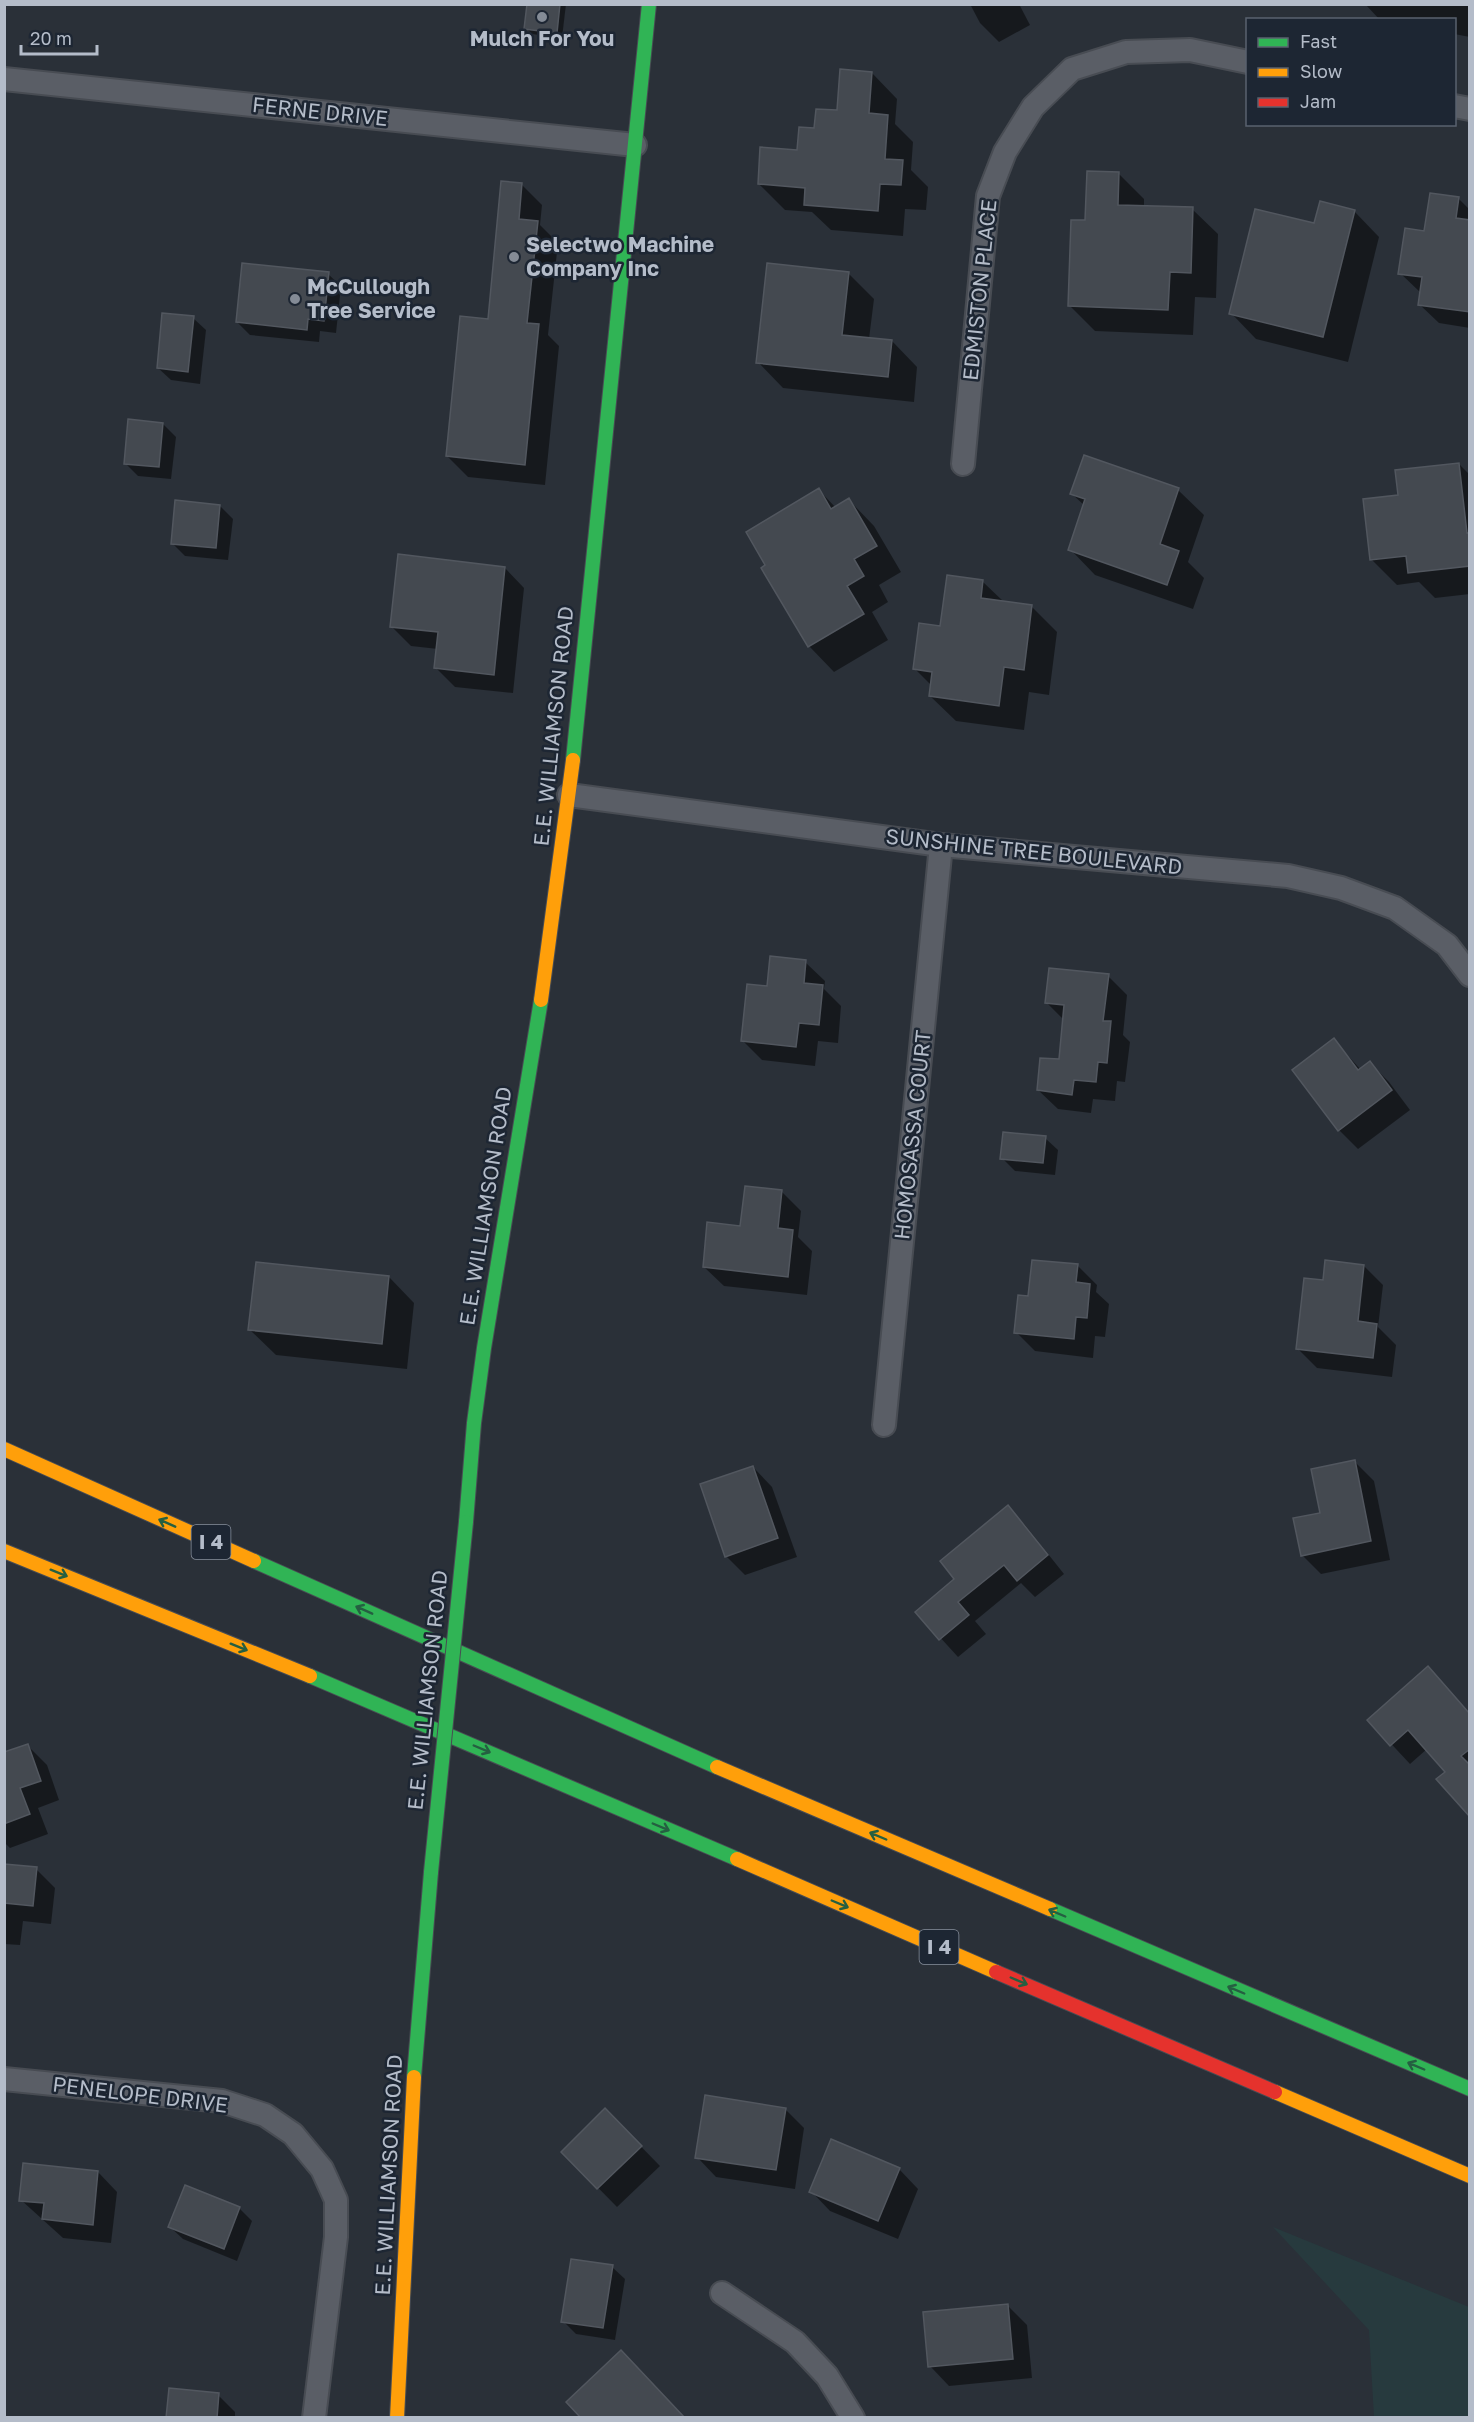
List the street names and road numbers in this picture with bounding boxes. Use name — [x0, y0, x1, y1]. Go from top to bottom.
street label: FERNE DRIVE — [251, 91, 389, 131]
street label: EDMISTON PLACE — [957, 198, 1001, 382]
street label: E.E. WILLIAMSON ROAD — [527, 605, 579, 847]
street label: SUNSHINE TREE BOULEVARD — [885, 823, 1184, 880]
street label: HOMOSASSA COURT — [888, 1029, 936, 1241]
street label: E.E. WILLIAMSON ROAD — [453, 1085, 517, 1327]
road number: I 4 — [192, 1525, 230, 1559]
street label: E.E. WILLIAMSON ROAD — [401, 1569, 453, 1811]
road number: I 4 — [920, 1930, 958, 1964]
street label: E.E. WILLIAMSON ROAD — [369, 2054, 407, 2296]
street label: PENELOPE DRIVE — [51, 2070, 229, 2118]

